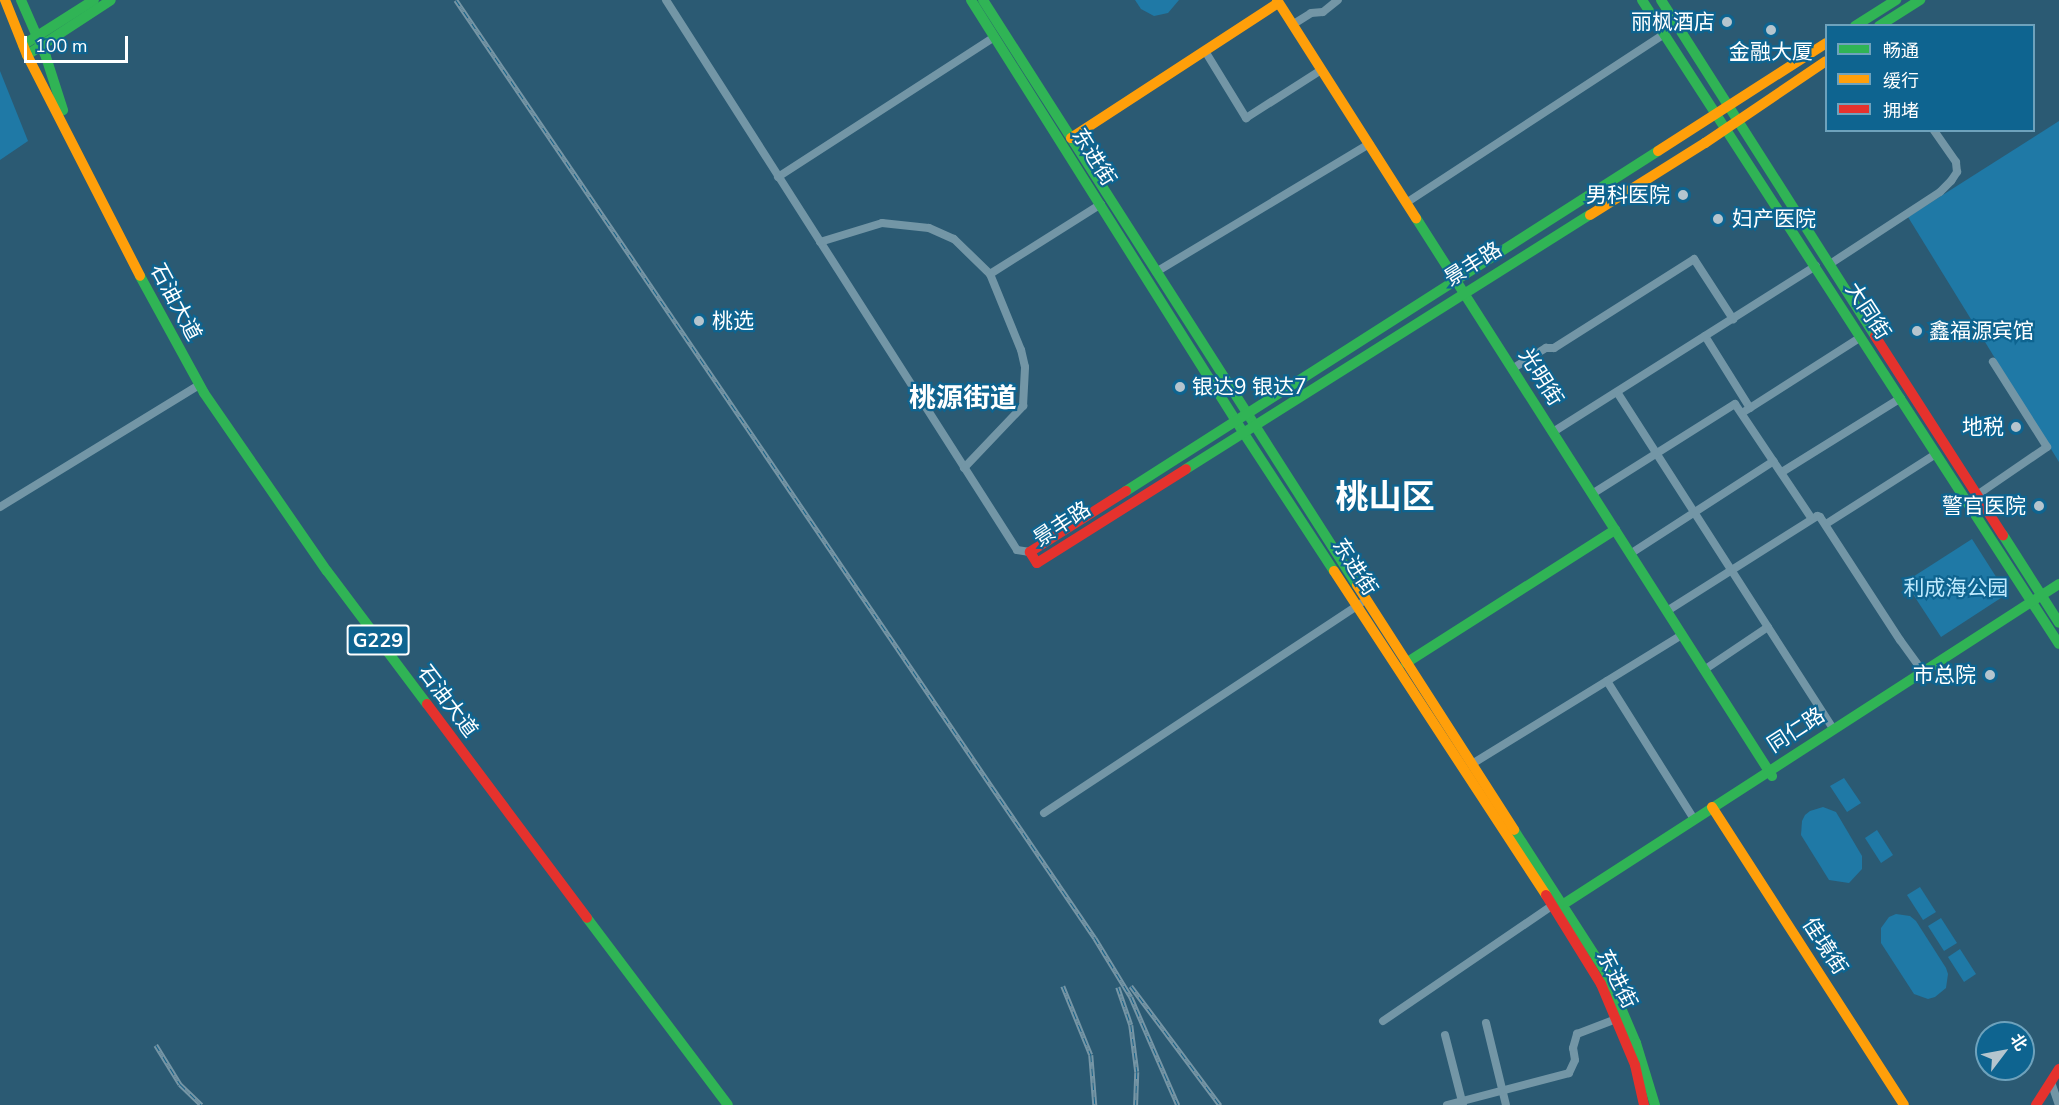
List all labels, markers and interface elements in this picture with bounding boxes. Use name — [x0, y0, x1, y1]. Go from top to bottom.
place label: 丽枫酒店 — [1631, 9, 1715, 35]
marker: 丽枫酒店 — [1720, 15, 1734, 29]
marker: 金融大厦 — [1764, 23, 1778, 37]
scale bar — [27, 24, 130, 62]
legend — [1825, 24, 2035, 132]
text: 100 m — [35, 34, 87, 58]
place label: 金融大厦 — [1729, 39, 1813, 65]
text: 畅通 — [1883, 39, 1919, 63]
text: 缓行 — [1883, 69, 1919, 93]
text: 拥堵 — [1883, 99, 1919, 123]
street label: 东进街 — [1067, 124, 1121, 190]
place label: 男科医院 — [1586, 182, 1670, 208]
marker: 男科医院 — [1674, 186, 1692, 204]
place label: 妇产医院 — [1732, 206, 1816, 232]
marker: 妇产医院 — [1709, 210, 1727, 228]
street label: 景丰路 — [1440, 237, 1506, 291]
street label: 石油大道 — [145, 259, 207, 345]
street label: 大同街 — [1840, 278, 1896, 344]
place label: 桃选 — [712, 308, 754, 334]
marker: 桃选 — [690, 312, 708, 330]
place label: 鑫福源宾馆 — [1929, 318, 2034, 344]
marker: 鑫福源宾馆 — [1910, 324, 1924, 338]
street label: 光明街 — [1514, 344, 1568, 410]
place label: 银达9 银达7 — [1192, 374, 1307, 400]
marker: 银达9 银达7 — [1173, 380, 1187, 394]
district label: 桃源街道 — [909, 383, 1017, 415]
place label: 地税 — [1962, 414, 2004, 440]
marker: 地税 — [2009, 420, 2023, 434]
district label: 桃山区 — [1336, 478, 1434, 518]
place label: 警官医院 — [1942, 493, 2026, 519]
street label: 景丰路 — [1029, 496, 1095, 552]
marker: 警官医院 — [2030, 497, 2048, 515]
street label: 东进街 — [1327, 534, 1383, 600]
park label: 利成海公园 — [1904, 575, 2008, 601]
road number: G229 — [346, 623, 410, 657]
street label: 石油大道 — [413, 660, 483, 742]
place label: 市总院 — [1913, 662, 1976, 688]
marker: 市总院 — [1981, 666, 1999, 684]
street label: 同仁路 — [1763, 702, 1829, 758]
street label: 佳境街 — [1797, 913, 1853, 979]
street label: 东进街 — [1591, 945, 1643, 1013]
north arrow — [1975, 1021, 2035, 1081]
text: 北 — [2005, 1030, 2032, 1055]

